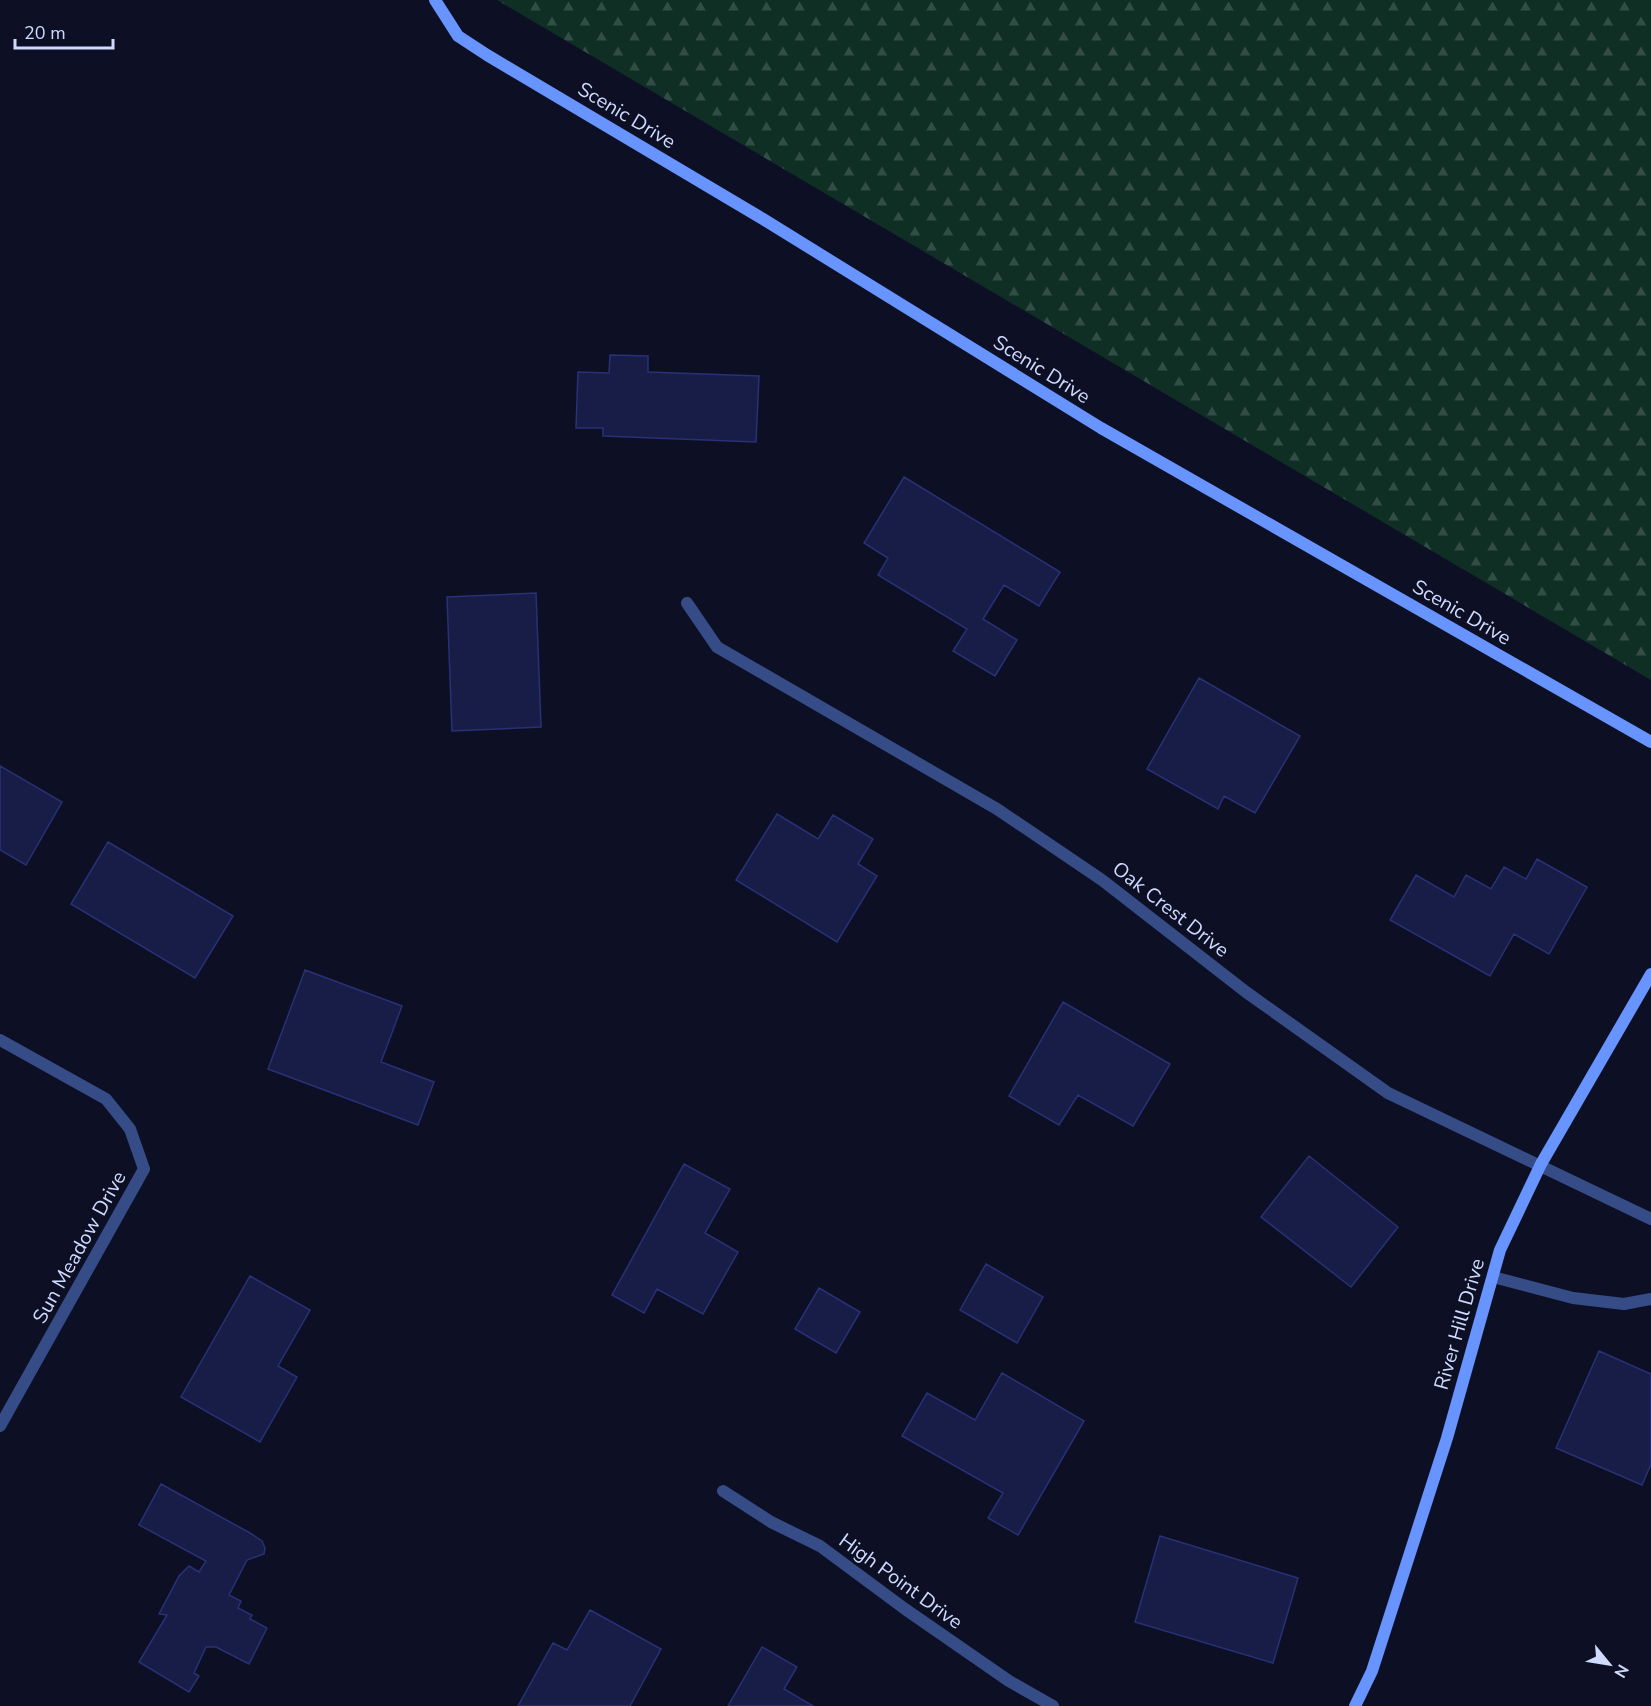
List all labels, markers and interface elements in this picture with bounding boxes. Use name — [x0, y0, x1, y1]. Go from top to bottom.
scale bar — [15, 12, 112, 50]
text: 20 m — [24, 21, 66, 45]
street label: Scenic Drive — [573, 76, 681, 155]
street label: Scenic Drive — [988, 329, 1095, 410]
street label: Scenic Drive — [1407, 573, 1516, 652]
street label: Oak Crest Drive — [1107, 855, 1235, 964]
street label: Sun Meadow Drive — [26, 1166, 133, 1328]
street label: River Hill Drive — [1428, 1255, 1491, 1393]
street label: High Point Drive — [833, 1527, 968, 1636]
north arrow — [1579, 1634, 1639, 1694]
text: N — [1609, 1660, 1634, 1682]

